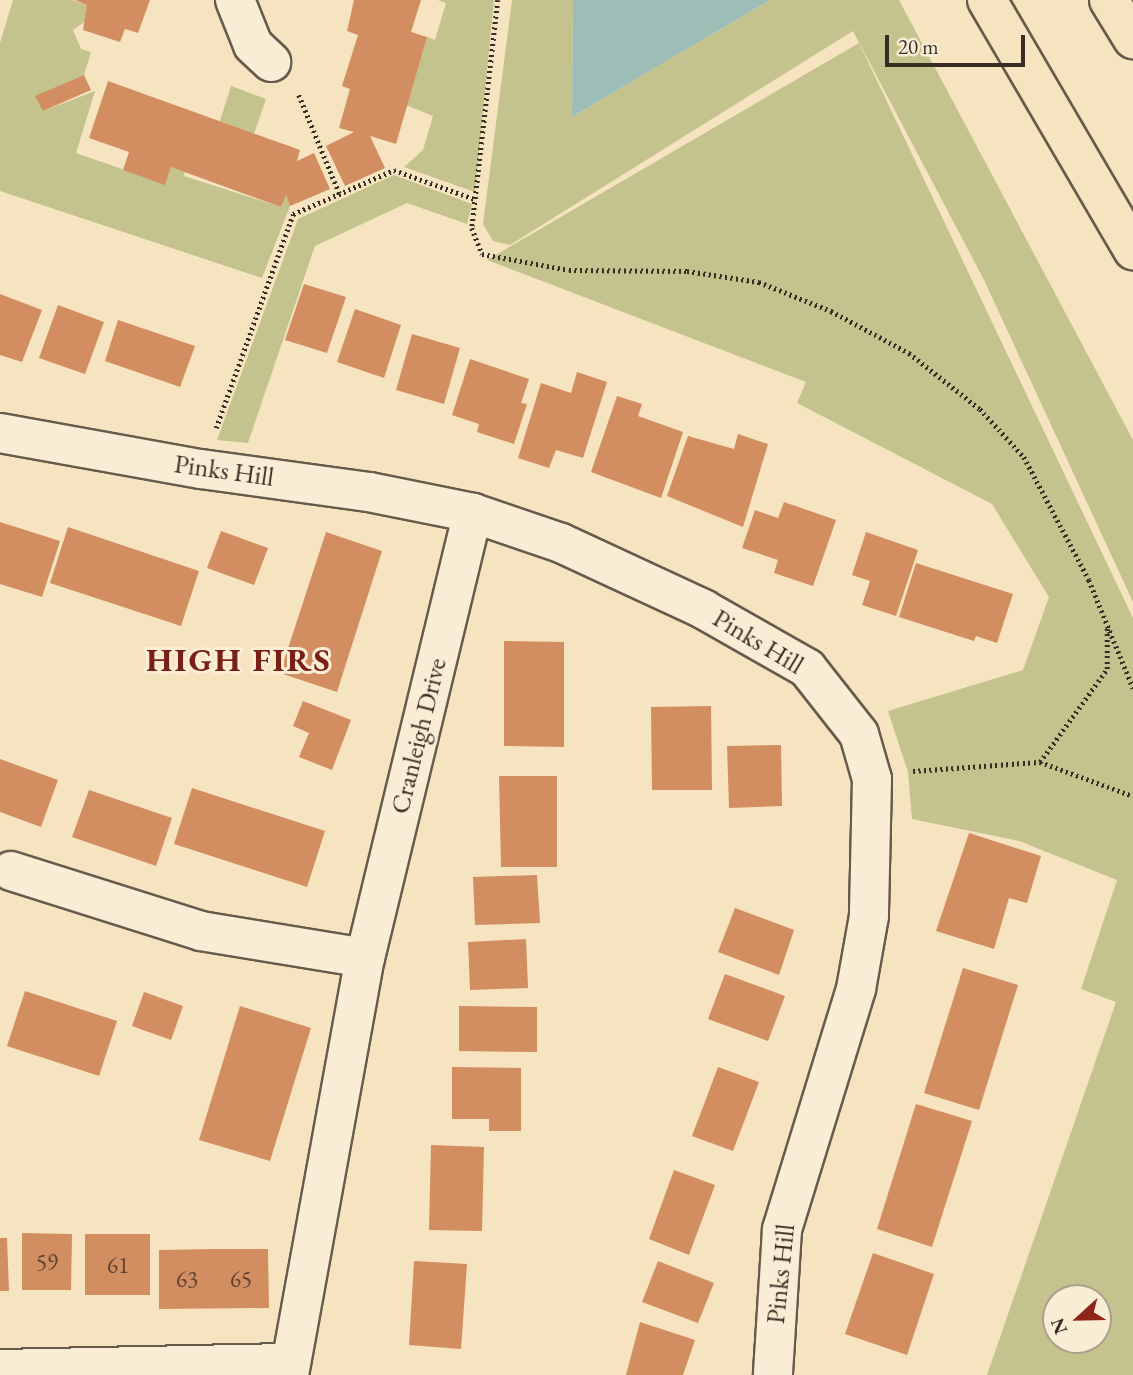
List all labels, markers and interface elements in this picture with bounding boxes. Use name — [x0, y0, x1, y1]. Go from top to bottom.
scale bar — [888, 21, 1028, 65]
text: 20 m — [898, 33, 939, 60]
street label: Pinks Hill — [172, 449, 276, 493]
street label: Pinks Hill — [707, 603, 809, 681]
district label: HIGH FIRS — [147, 640, 331, 680]
street label: Cranleigh Drive — [385, 655, 453, 817]
street label: Pinks Hill — [760, 1223, 802, 1325]
house number: 59 — [36, 1248, 58, 1276]
house number: 61 — [107, 1251, 129, 1279]
house number: 63 — [176, 1265, 198, 1293]
house number: 65 — [230, 1265, 252, 1293]
north arrow — [1042, 1284, 1112, 1354]
text: N — [1044, 1314, 1073, 1338]

